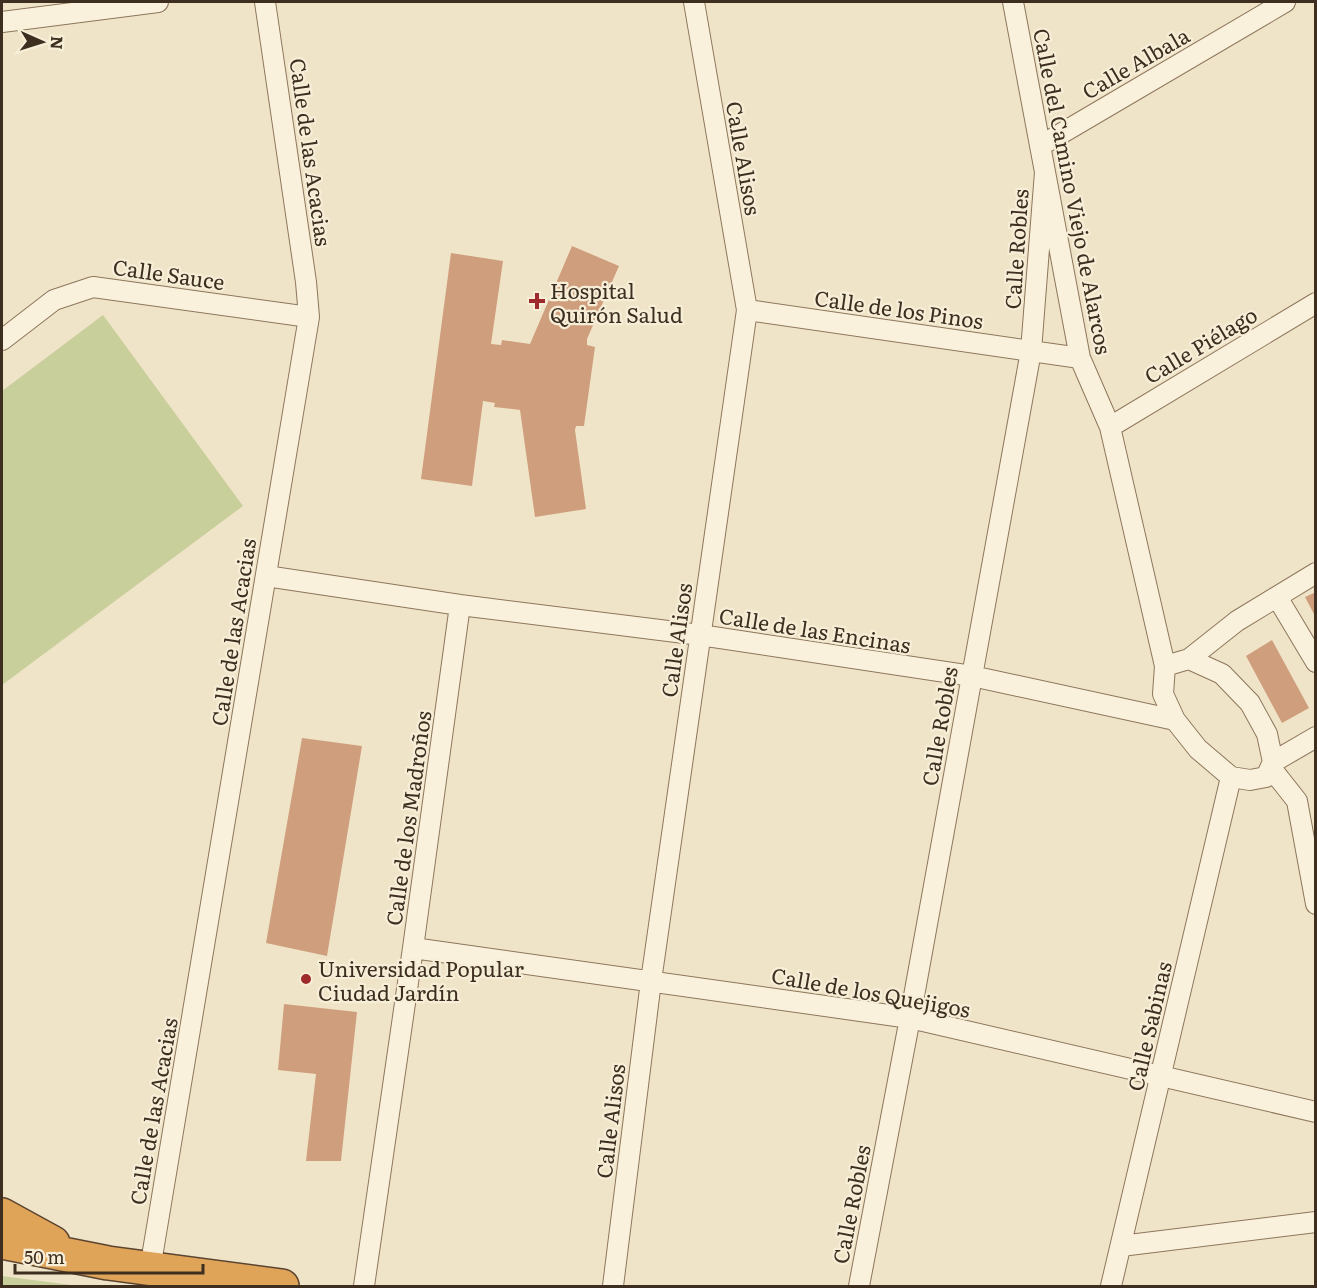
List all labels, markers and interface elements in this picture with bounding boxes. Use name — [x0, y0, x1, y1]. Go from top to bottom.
north arrow — [12, 12, 72, 72]
street label: Calle Albala — [1075, 18, 1195, 105]
street label: Calle del Camino Viejo de Alarcos — [1027, 25, 1121, 357]
text: N — [46, 35, 70, 50]
street label: Calle de las Acacias — [283, 56, 341, 248]
street label: Calle Alisos — [720, 99, 770, 217]
street label: Calle Robles — [995, 188, 1035, 310]
street label: Calle Sauce — [111, 250, 227, 296]
place label: Hospital Quirón Salud — [550, 274, 683, 329]
street label: Calle de los Pinos — [813, 281, 985, 335]
marker: Hospital Quirón Salud — [528, 292, 546, 310]
street label: Calle Piélago — [1138, 298, 1262, 390]
street label: Calle de las Acacias — [202, 536, 262, 728]
street label: Calle Alisos — [652, 581, 698, 699]
street label: Calle de las Encinas — [717, 599, 913, 659]
street label: Calle Robles — [912, 664, 964, 788]
street label: Calle de los Madroños — [377, 709, 437, 927]
place label: Universidad Popular Ciudad Jardín — [318, 952, 524, 1007]
street label: Calle de los Quejigos — [769, 958, 973, 1024]
street label: Calle Sabinas — [1118, 958, 1178, 1094]
marker: Universidad Popular Ciudad Jardín — [299, 972, 313, 986]
street label: Calle de las Acacias — [120, 1015, 184, 1207]
street label: Calle Alisos — [587, 1062, 631, 1180]
street label: Calle Robles — [823, 1142, 877, 1266]
scale bar — [15, 1237, 202, 1275]
text: 50 m — [24, 1243, 65, 1270]

